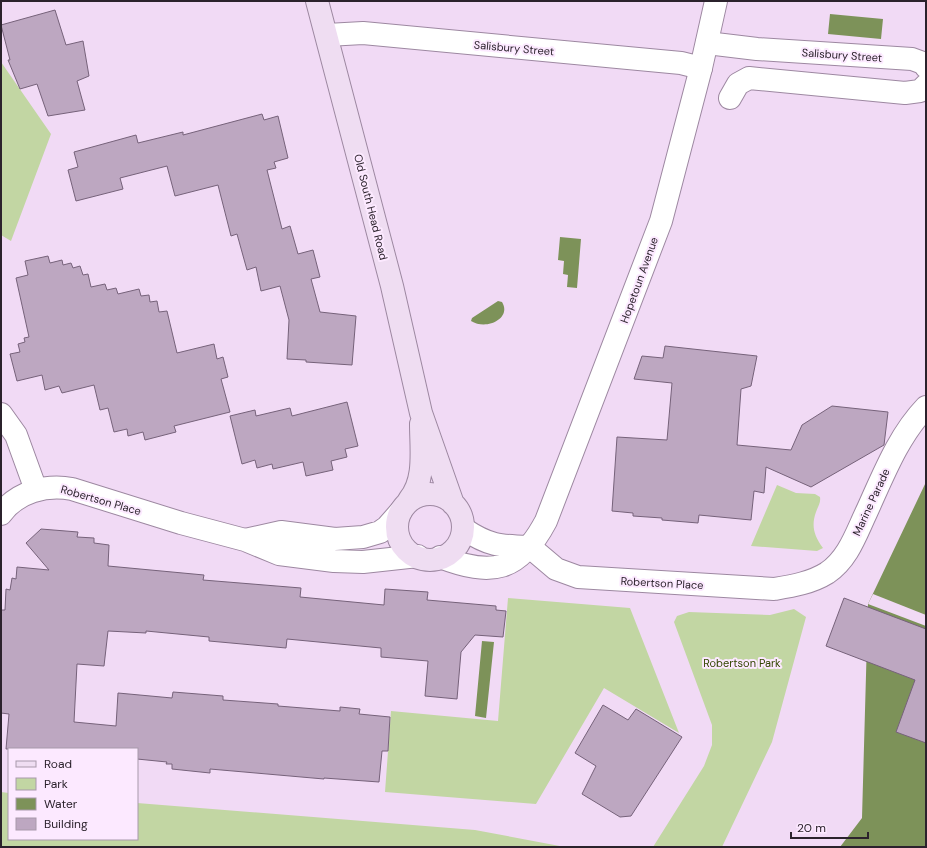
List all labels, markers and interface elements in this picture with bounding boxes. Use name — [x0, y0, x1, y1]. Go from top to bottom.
street label: Salisbury Street — [473, 38, 555, 58]
street label: Salisbury Street — [801, 45, 883, 65]
street label: Old South Head Road — [351, 153, 391, 262]
street label: Hopetoun Avenue — [617, 235, 661, 325]
street label: Marine Parade — [849, 466, 893, 538]
street label: Robertson Place — [59, 482, 143, 518]
street label: Robertson Place — [620, 574, 704, 592]
park label: Robertson Park — [703, 656, 781, 670]
legend — [8, 748, 138, 840]
text: Road — [44, 756, 72, 772]
text: Park — [44, 776, 68, 792]
text: Water — [44, 796, 78, 812]
scale bar — [791, 814, 868, 840]
text: Building — [44, 816, 88, 832]
text: 20 m — [797, 820, 826, 836]

